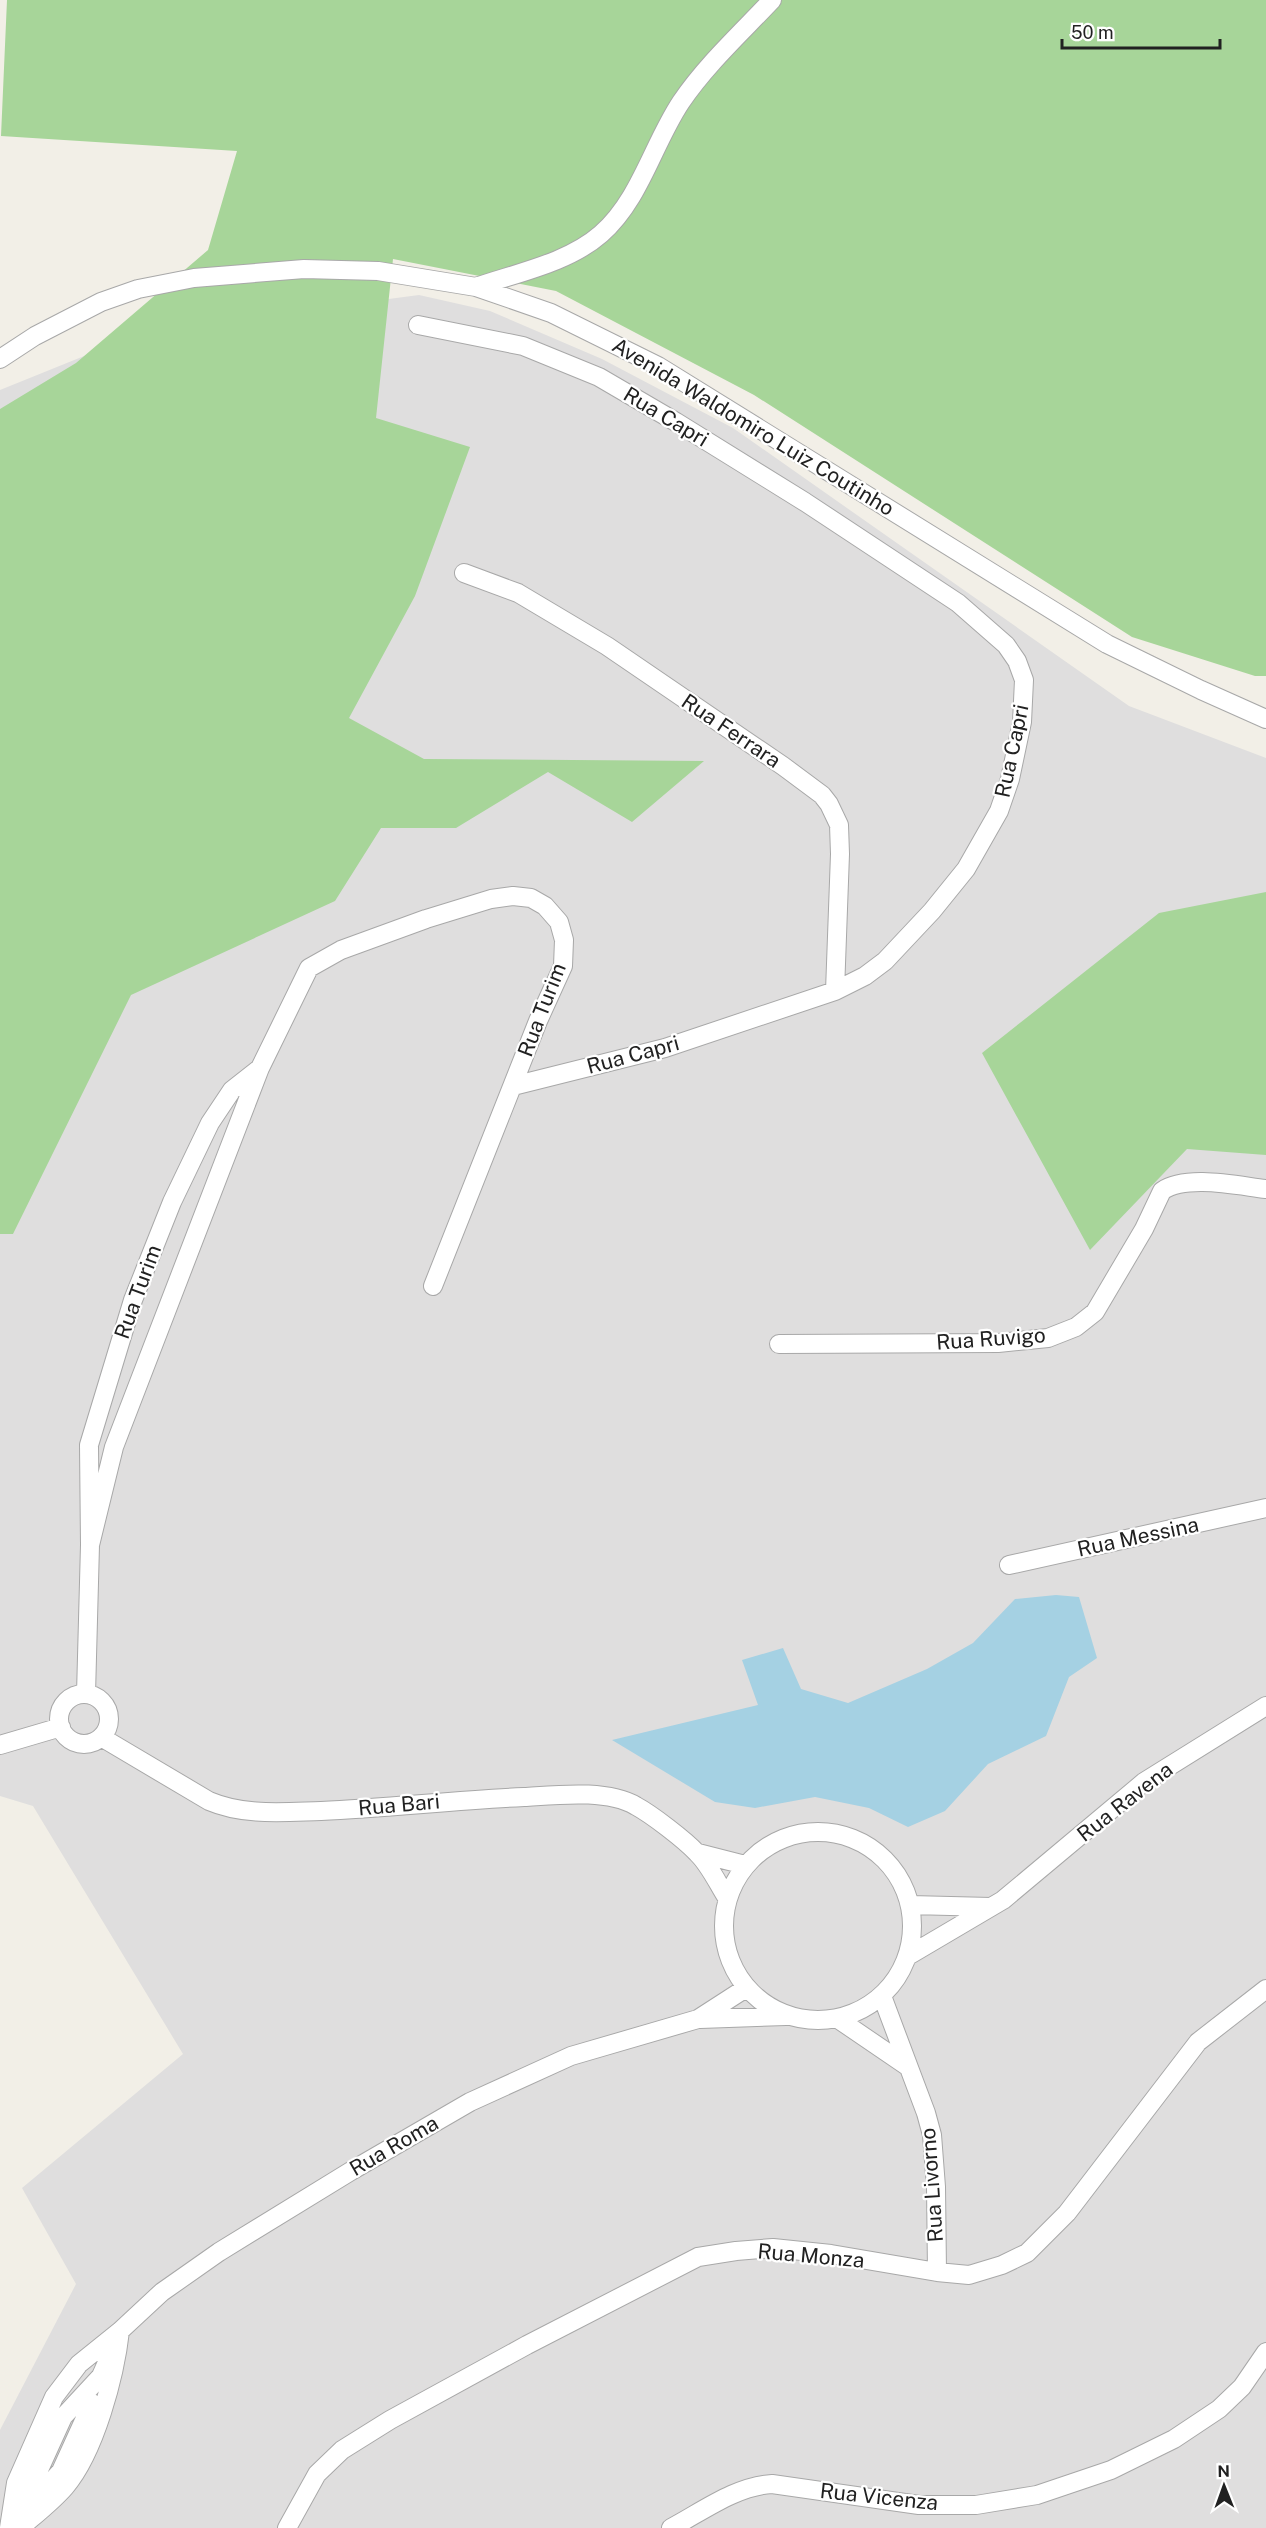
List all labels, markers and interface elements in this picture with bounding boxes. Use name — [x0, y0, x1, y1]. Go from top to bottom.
scale bar — [1062, 12, 1220, 50]
text: 50 m — [1071, 22, 1114, 43]
street label: Avenida Waldomiro Luiz Coutinho — [608, 332, 899, 521]
street label: Rua Capri — [619, 381, 713, 452]
street label: Rua Ferrara — [677, 688, 786, 773]
street label: Rua Capri — [989, 702, 1034, 800]
street label: Rua Turim — [512, 959, 571, 1060]
street label: Rua Capri — [584, 1030, 682, 1079]
street label: Rua Turim — [109, 1241, 166, 1342]
street label: Rua Ruvigo — [935, 1322, 1046, 1355]
street label: Rua Messina — [1075, 1511, 1201, 1562]
street label: Rua Ravena — [1072, 1757, 1177, 1847]
street label: Rua Bari — [357, 1788, 441, 1821]
street label: Rua Roma — [345, 2110, 443, 2181]
street label: Rua Livorno — [915, 2127, 948, 2243]
street label: Rua Monza — [757, 2238, 866, 2273]
north arrow — [1194, 2456, 1254, 2516]
text: N — [1217, 2462, 1230, 2481]
street label: Rua Vicenza — [819, 2478, 939, 2515]

